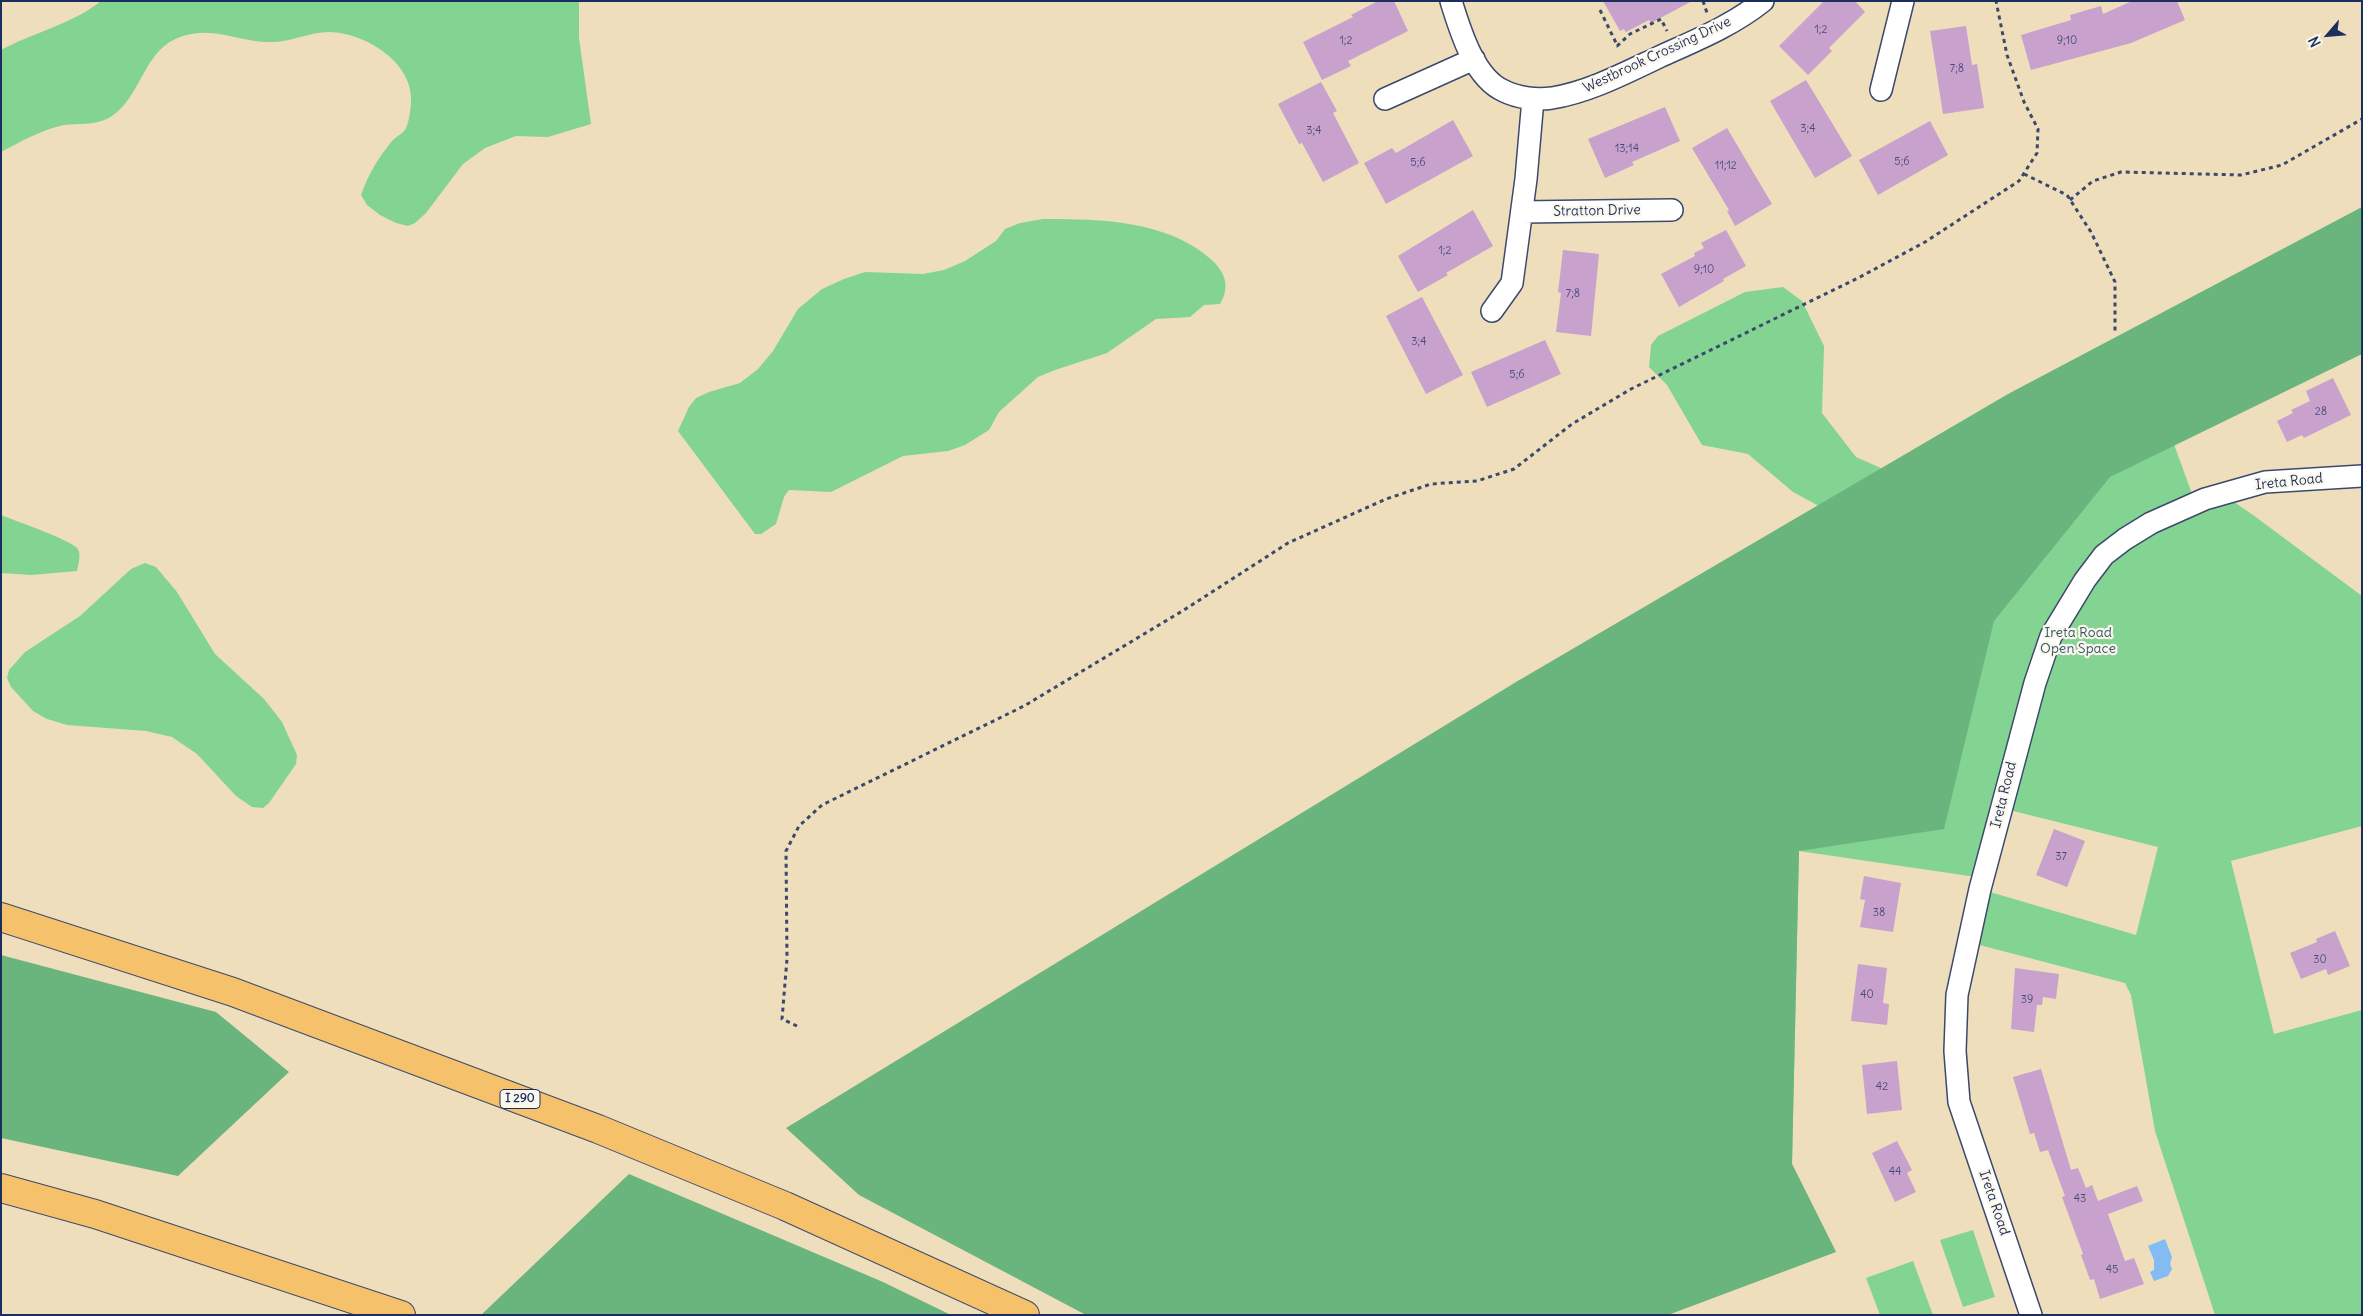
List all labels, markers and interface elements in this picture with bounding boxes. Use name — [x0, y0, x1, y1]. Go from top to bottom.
north arrow — [2303, 10, 2353, 60]
street label: Westbrook Crossing Drive — [1580, 13, 1734, 97]
house number: 1;2 — [1814, 23, 1828, 37]
text: N — [2304, 33, 2325, 50]
house number: 1;2 — [1339, 34, 1353, 48]
house number: 9;10 — [2057, 34, 2077, 48]
house number: 7;8 — [1950, 62, 1964, 76]
house number: 3;4 — [1800, 122, 1816, 136]
house number: 3;4 — [1306, 124, 1322, 138]
house number: 13;14 — [1615, 142, 1639, 156]
house number: 5;6 — [1894, 155, 1910, 169]
house number: 5;6 — [1410, 156, 1426, 170]
house number: 11;12 — [1715, 159, 1737, 173]
street label: Stratton Drive — [1553, 202, 1641, 220]
house number: 1;2 — [1438, 244, 1452, 258]
house number: 9;10 — [1694, 263, 1714, 277]
house number: 7;8 — [1566, 287, 1580, 301]
house number: 3;4 — [1411, 335, 1427, 349]
house number: 5;6 — [1509, 368, 1525, 382]
house number: 28 — [2315, 405, 2327, 419]
street label: Ireta Road — [2254, 470, 2324, 494]
park label: Ireta Road Open Space — [2040, 625, 2116, 658]
street label: Ireta Road — [1988, 760, 2020, 830]
house number: 37 — [2055, 850, 2067, 864]
house number: 38 — [1873, 906, 1885, 920]
house number: 30 — [2313, 953, 2327, 967]
house number: 40 — [1860, 988, 1874, 1002]
house number: 39 — [2021, 993, 2033, 1007]
house number: 42 — [1876, 1080, 1888, 1094]
road number: I 290 — [500, 1090, 540, 1108]
house number: 44 — [1889, 1165, 1901, 1179]
street label: Ireta Road — [1975, 1168, 2013, 1238]
house number: 43 — [2074, 1192, 2086, 1206]
house number: 45 — [2106, 1263, 2118, 1277]

